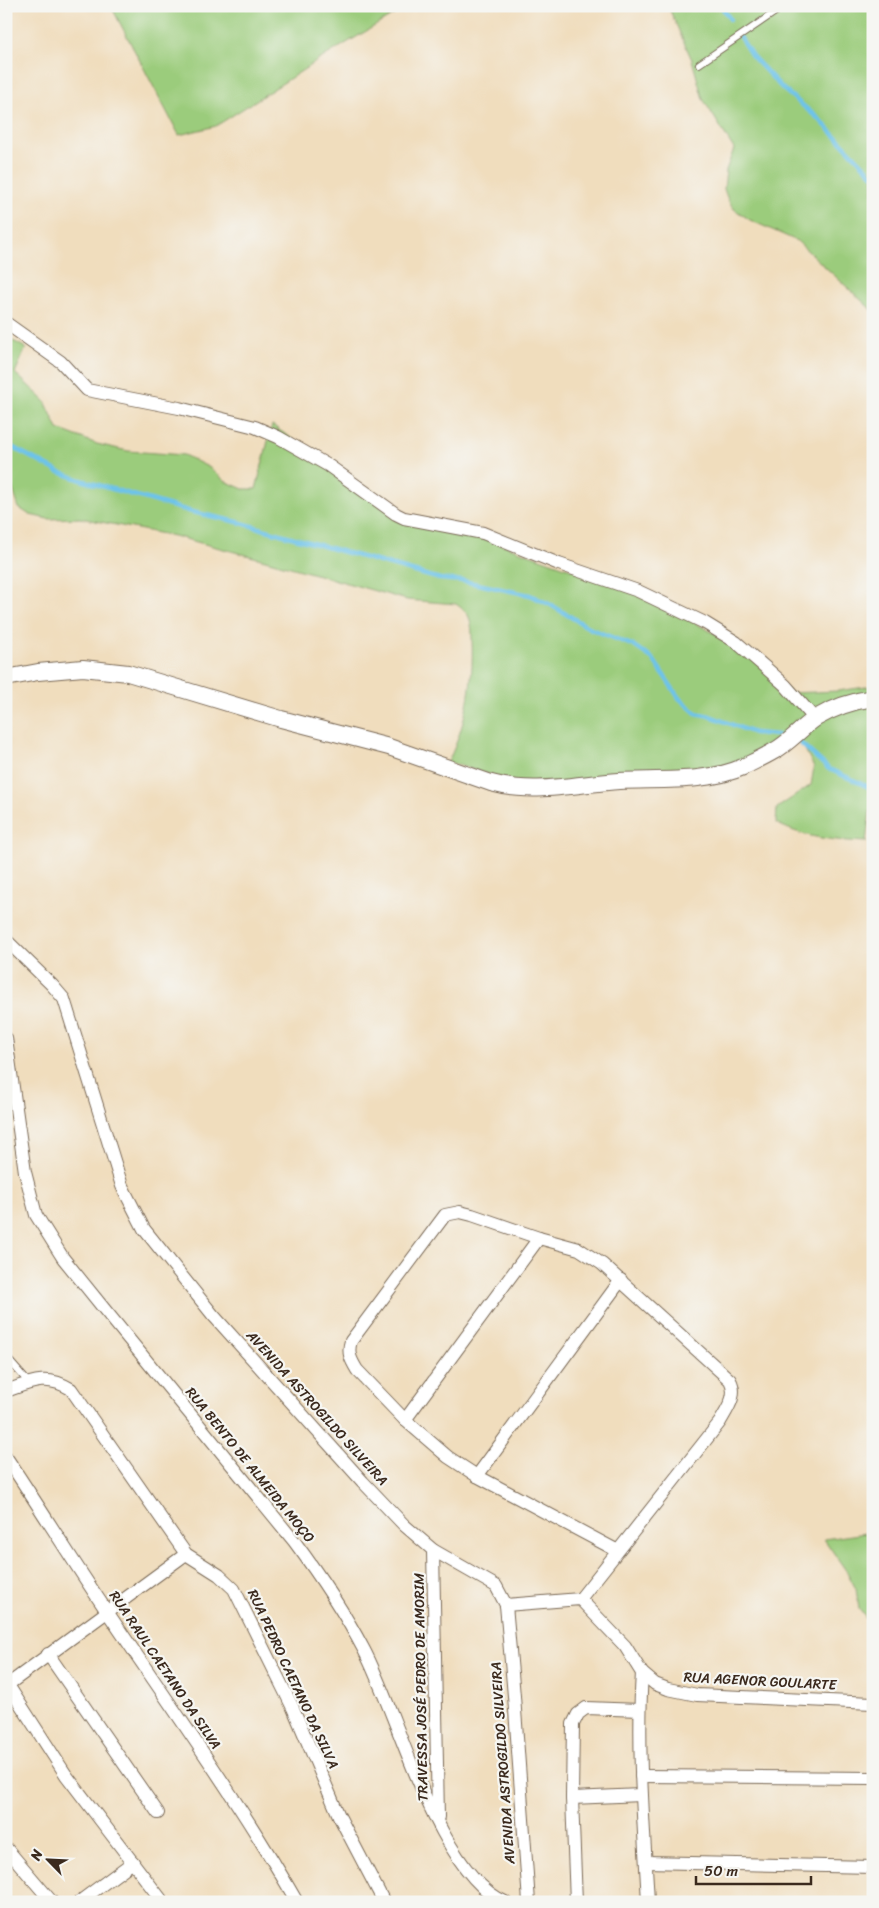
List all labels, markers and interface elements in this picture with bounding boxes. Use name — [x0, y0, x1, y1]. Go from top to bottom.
street label: AVENIDA ASTROGILDO SILVEIRA — [239, 1324, 394, 1492]
street label: RUA BENTO DE ALMEIDA MOÇO — [179, 1381, 321, 1549]
street label: TRAVESSA JOSÉ PEDRO DE AMORIM — [407, 1572, 435, 1801]
street label: RUA RAUL CAETANO DA SILVA — [102, 1585, 228, 1755]
street label: RUA PEDRO CAETANO DA SILVA — [240, 1585, 346, 1773]
street label: AVENIDA ASTROGILDO SILVEIRA — [483, 1661, 523, 1866]
street label: RUA AGENOR GOULARTE — [683, 1665, 838, 1698]
north arrow — [22, 1836, 72, 1886]
text: N — [23, 1845, 50, 1865]
scale bar — [696, 1853, 812, 1885]
text: 50 m — [704, 1858, 739, 1884]

